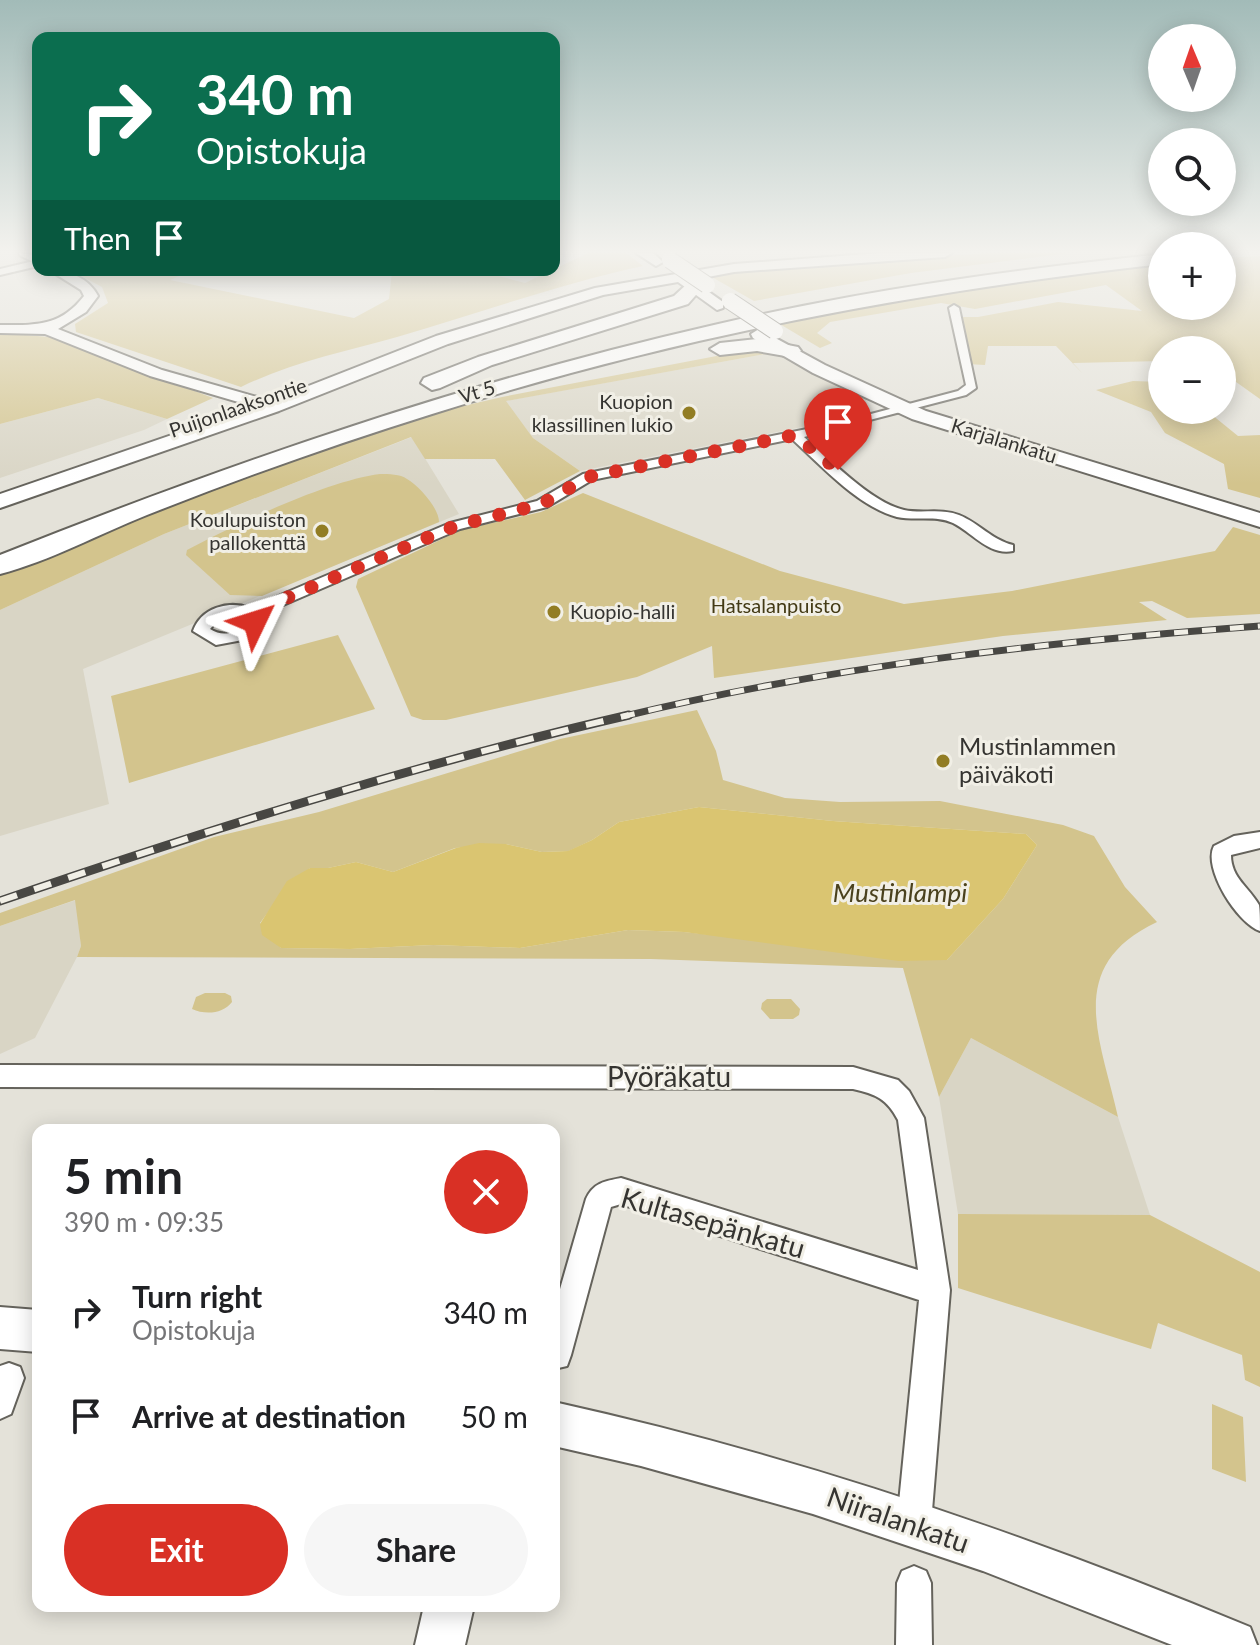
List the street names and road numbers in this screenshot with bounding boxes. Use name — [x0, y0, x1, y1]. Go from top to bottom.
street label: Puijonlaaksontie — [166, 372, 310, 442]
street label: Vt 5 — [456, 374, 498, 408]
street label: Karjalankatu — [949, 413, 1060, 467]
street label: Pyöräkatu — [607, 1059, 731, 1093]
street label: Kultasepänkatu — [617, 1180, 809, 1265]
street label: Niiralankatu — [823, 1479, 974, 1559]

